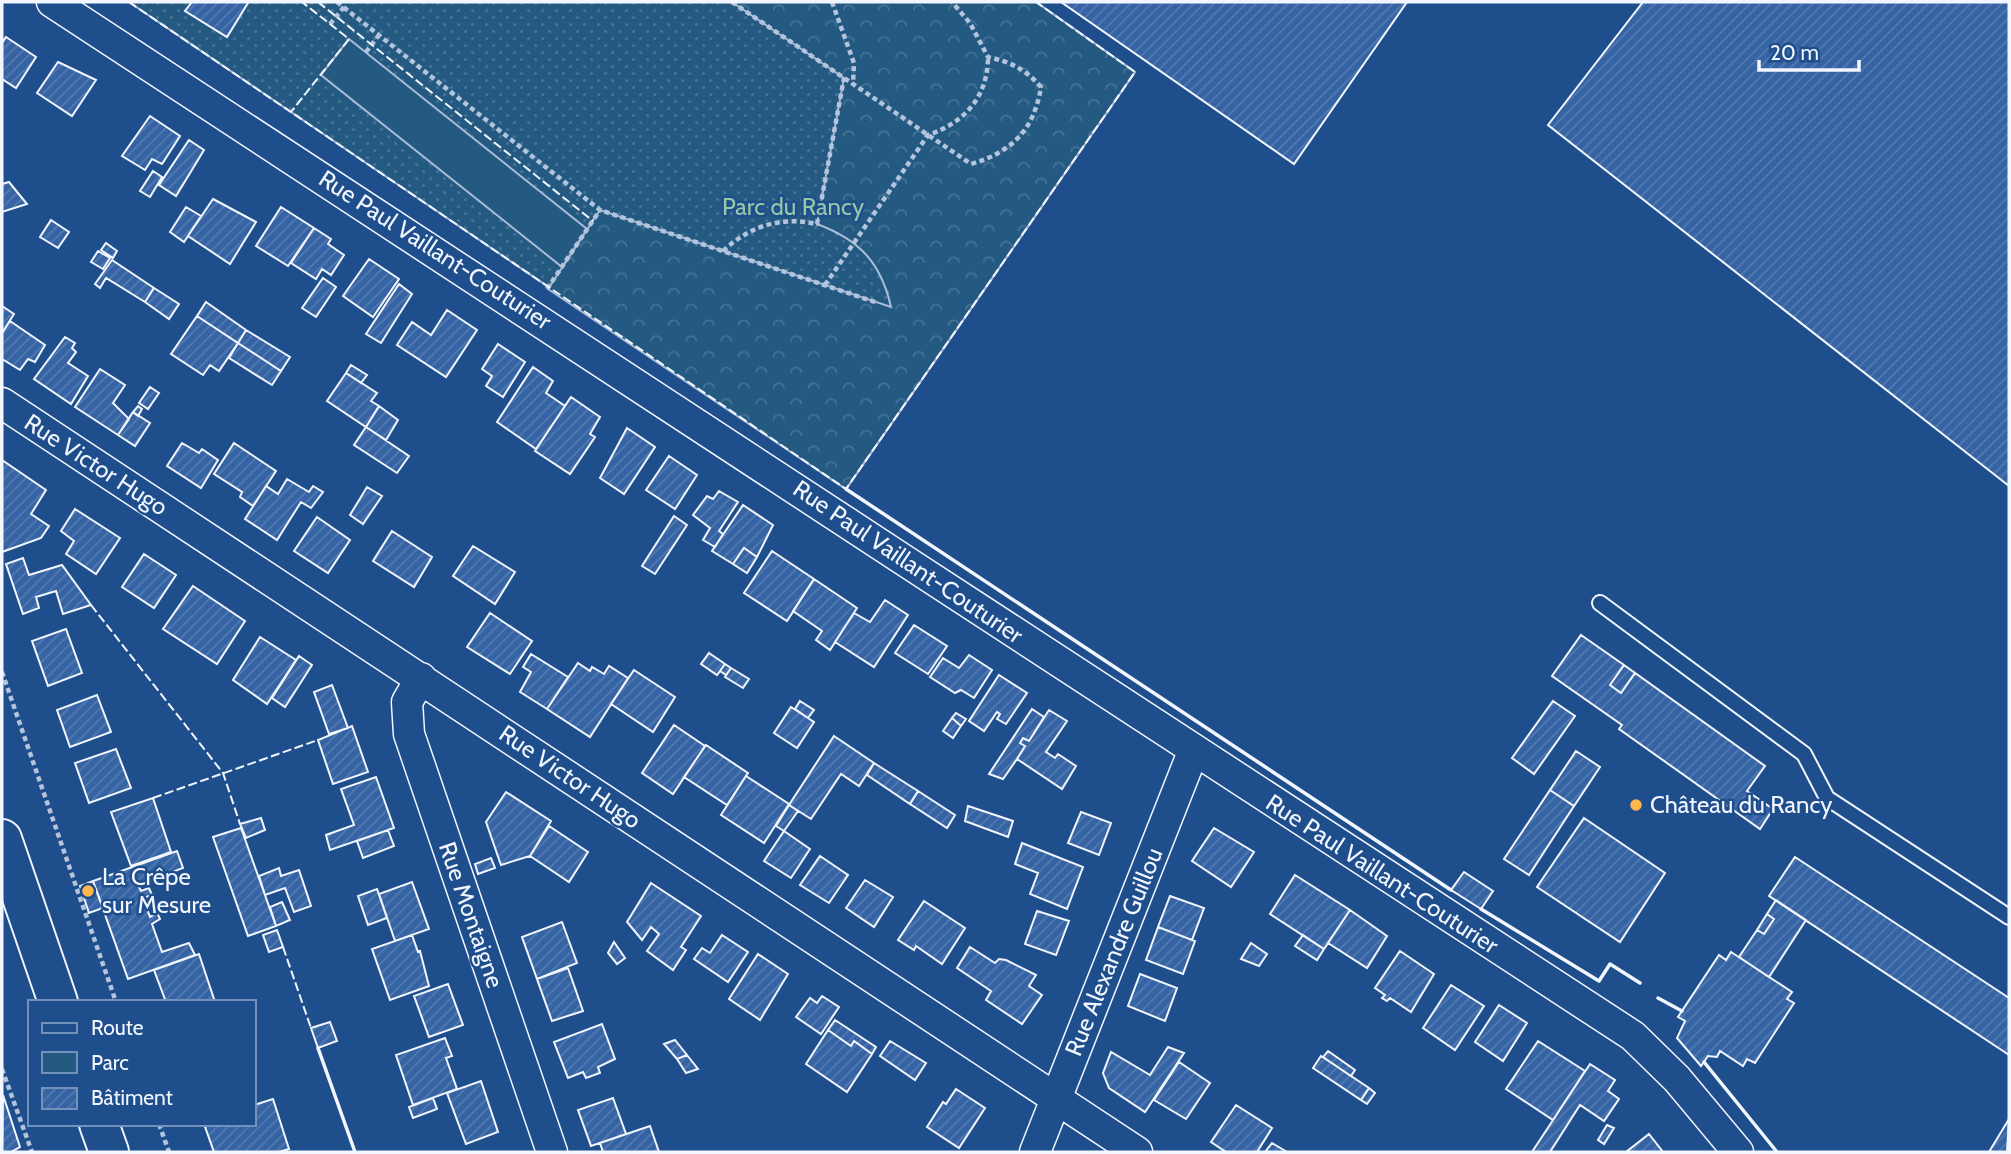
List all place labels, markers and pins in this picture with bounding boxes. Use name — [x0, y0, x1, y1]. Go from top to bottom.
place label: Château du Rancy — [1650, 790, 1832, 819]
marker: Château du Rancy — [1628, 797, 1644, 813]
place label: La Crêpe sur Mesure — [102, 862, 211, 919]
marker: La Crêpe sur Mesure — [80, 883, 96, 899]

